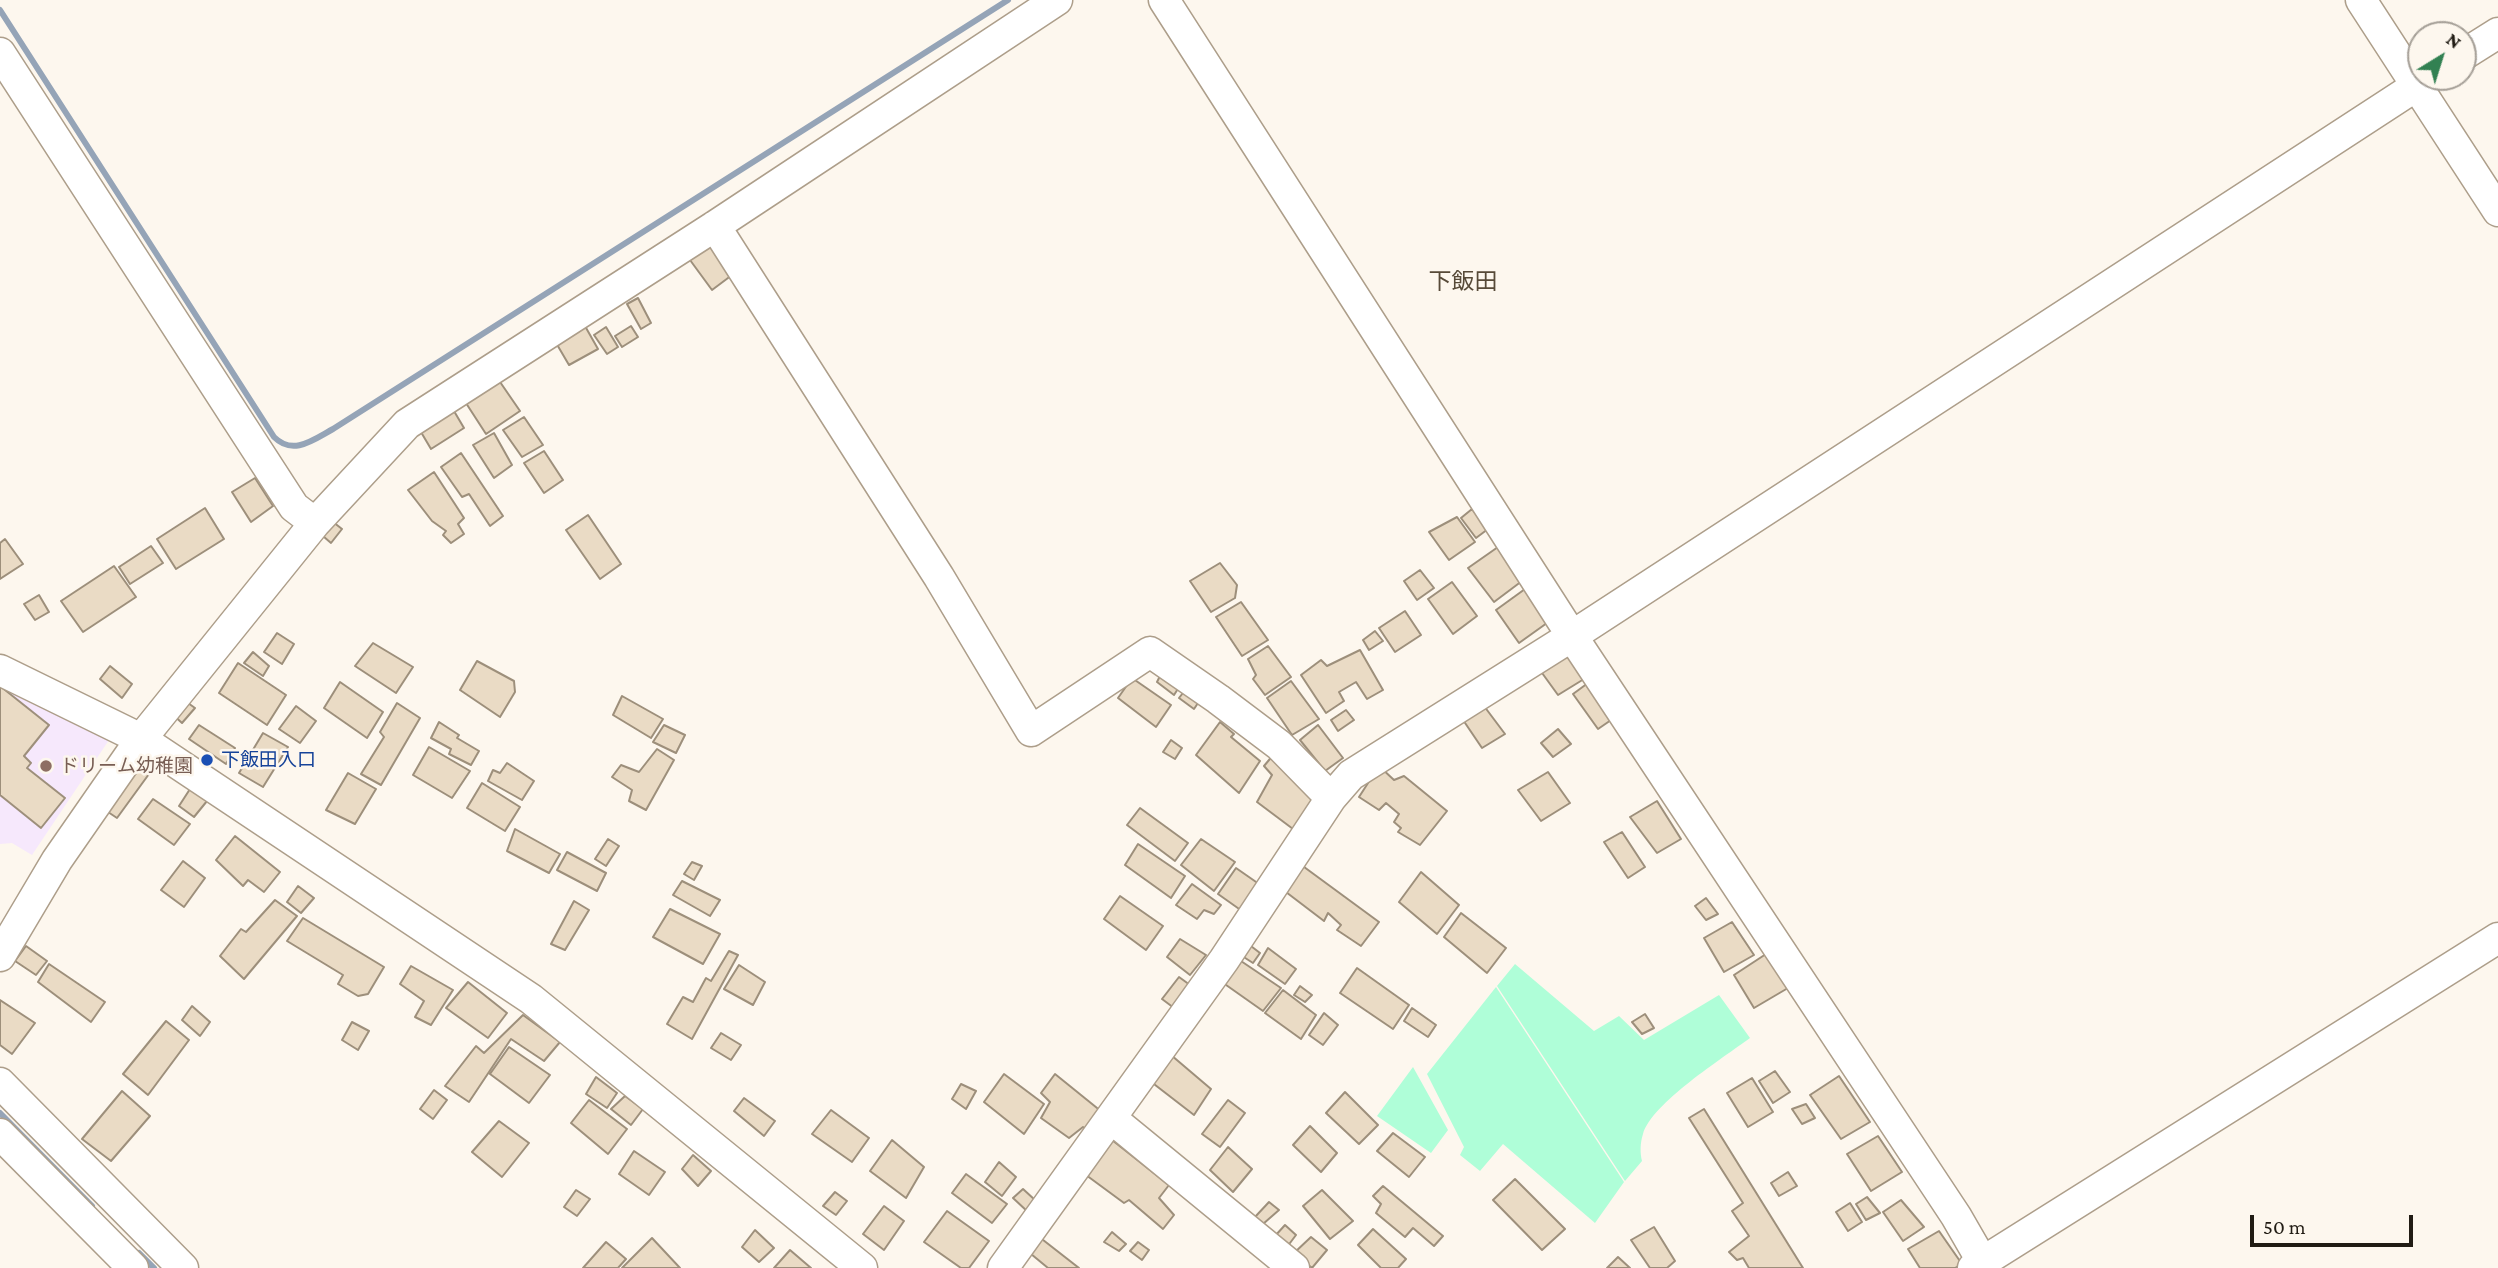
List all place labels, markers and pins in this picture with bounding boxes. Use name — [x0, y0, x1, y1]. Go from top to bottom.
place label: 下飯田入口 — [221, 749, 316, 771]
marker: 下飯田入口 — [199, 752, 215, 768]
place label: ドリーム幼稚園 — [60, 755, 193, 777]
marker: ドリーム幼稚園 — [38, 758, 54, 774]

